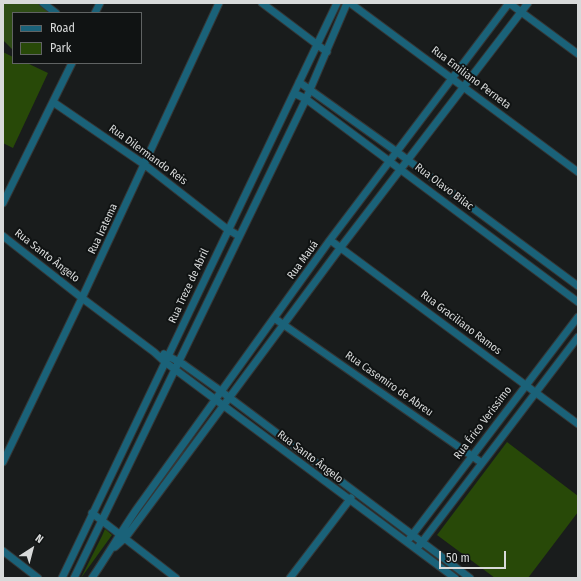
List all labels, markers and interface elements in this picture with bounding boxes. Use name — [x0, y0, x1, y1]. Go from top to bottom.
legend — [12, 12, 142, 64]
text: Road — [50, 21, 75, 35]
text: Park — [50, 41, 71, 55]
street label: Rua Emiliano Perneta — [429, 44, 513, 112]
street label: Rua Dilermando Reis — [106, 122, 190, 188]
street label: Rua Olavo Bilac — [412, 161, 476, 213]
street label: Rua Iratema — [86, 202, 120, 256]
street label: Rua Santo Ângelo — [12, 227, 82, 285]
street label: Rua Mauá — [285, 238, 321, 282]
street label: Rua Treze de Abril — [166, 247, 212, 325]
street label: Rua Graciliano Ramos — [418, 288, 504, 358]
street label: Rua Casemiro de Abreu — [343, 349, 435, 419]
street label: Rua Érico Verissimo — [451, 384, 515, 462]
street label: Rua Santo Ângelo — [275, 428, 345, 486]
north arrow — [12, 529, 52, 569]
text: N — [33, 532, 46, 546]
scale bar — [441, 543, 508, 569]
text: 50 m — [446, 551, 470, 565]

